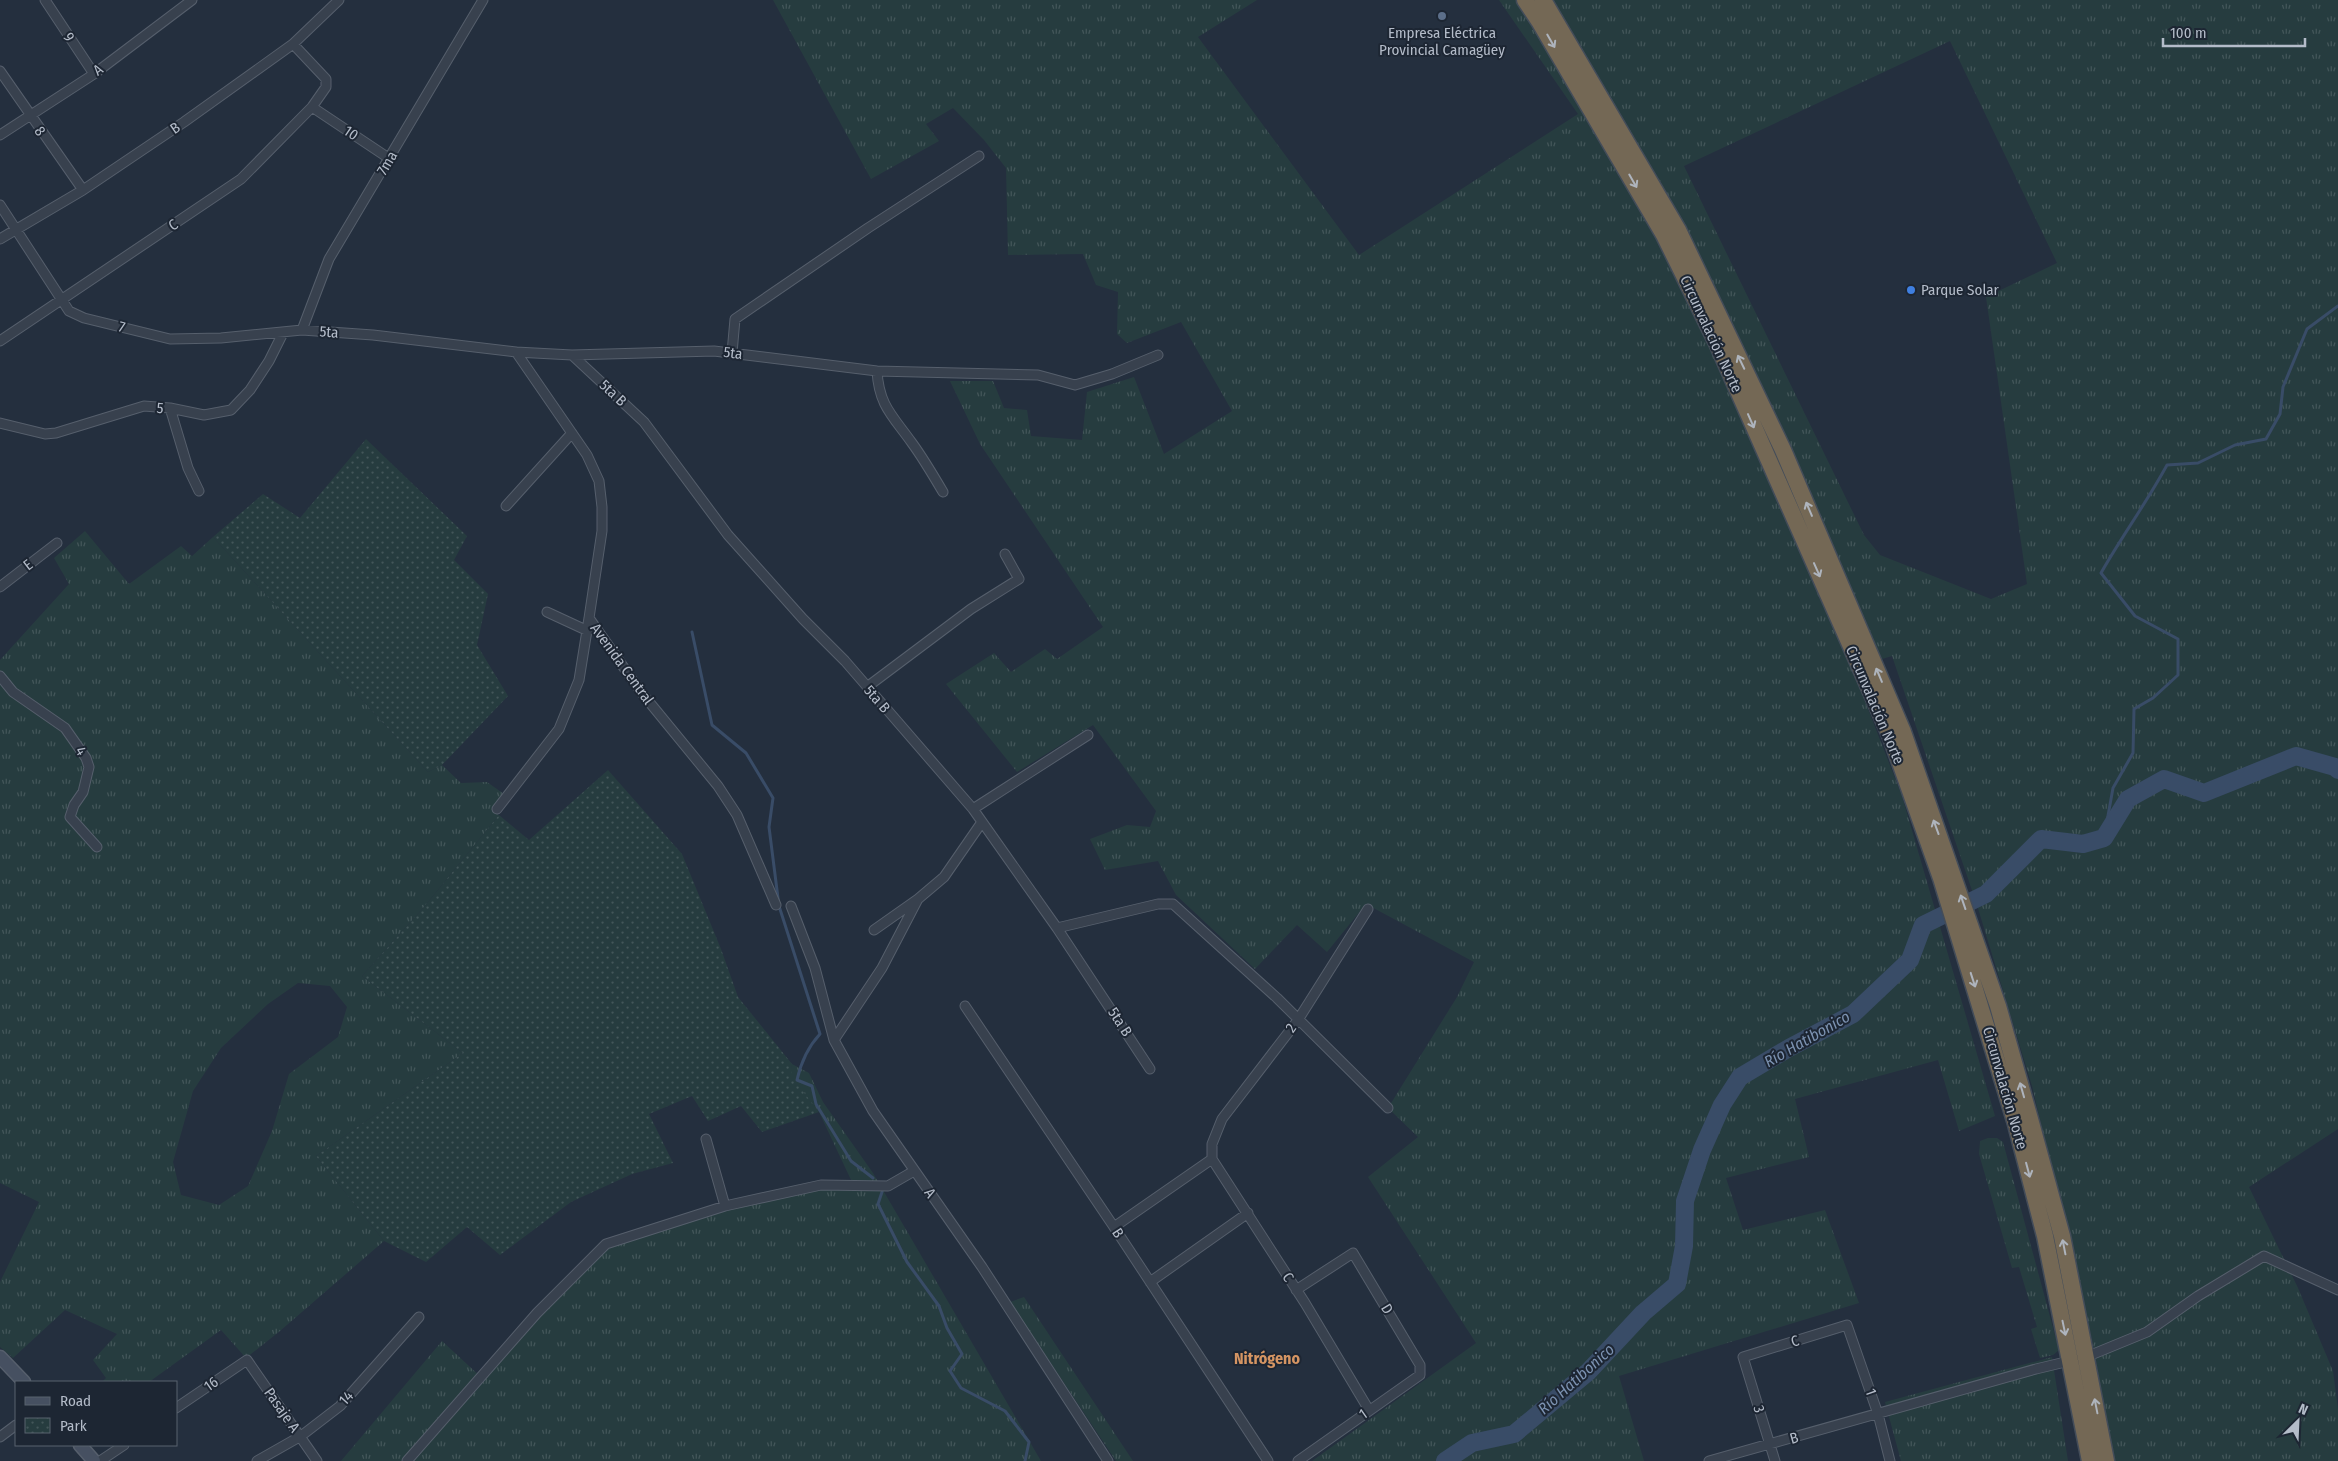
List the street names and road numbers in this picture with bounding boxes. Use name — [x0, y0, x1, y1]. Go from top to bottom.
street label: 9 — [59, 29, 79, 45]
street label: A — [90, 60, 107, 80]
street label: B — [167, 118, 183, 138]
street label: 10 — [340, 122, 362, 144]
street label: 8 — [31, 123, 49, 139]
street label: 7ma — [373, 148, 401, 178]
street label: C — [165, 215, 182, 235]
street label: Circunvalación Norte — [1676, 273, 1746, 395]
street label: 7 — [117, 318, 127, 336]
street label: 5ta — [319, 322, 339, 342]
street label: 5ta — [723, 343, 743, 363]
street label: 5ta B — [596, 376, 630, 410]
street label: 5 — [156, 399, 164, 417]
street label: E — [20, 556, 36, 574]
street label: Avenida Central — [587, 620, 658, 708]
street label: Circunvalación Norte — [1842, 643, 1908, 767]
street label: 5ta B — [860, 682, 894, 716]
street label: 4 — [71, 743, 91, 759]
street label: 5ta B — [1104, 1004, 1136, 1040]
street label: 2 — [1282, 1020, 1300, 1036]
street label: Circunvalación Norte — [1979, 1025, 2031, 1151]
street label: A — [920, 1185, 940, 1201]
street label: B — [1108, 1225, 1128, 1241]
street label: C — [1278, 1269, 1298, 1285]
street label: D — [1377, 1301, 1397, 1317]
street label: C — [1789, 1331, 1802, 1351]
street label: 16 — [200, 1373, 222, 1395]
street label: Pasaje A — [260, 1384, 304, 1436]
street label: 1 — [1862, 1386, 1880, 1398]
street label: 14 — [335, 1387, 357, 1409]
street label: 3 — [1749, 1403, 1769, 1415]
street label: 1 — [1355, 1405, 1371, 1423]
street label: B — [1788, 1428, 1800, 1448]

